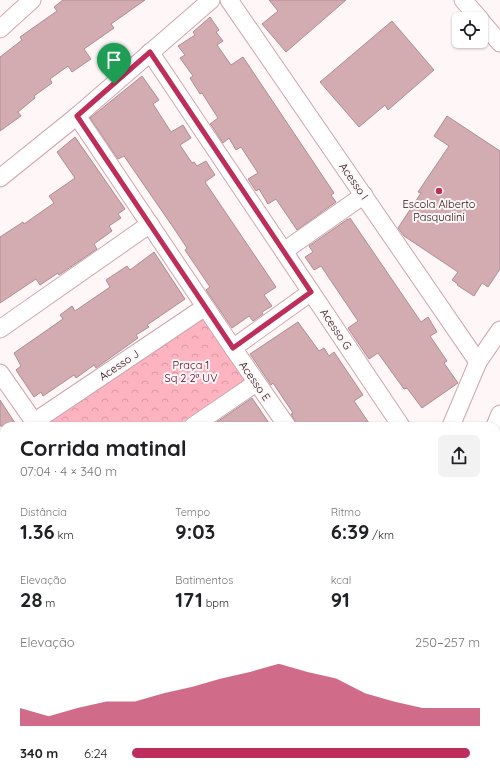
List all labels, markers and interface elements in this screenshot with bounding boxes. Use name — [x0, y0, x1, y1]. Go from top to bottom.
map controls — [452, 12, 488, 48]
button: locate — [452, 12, 488, 48]
pin — [97, 43, 131, 84]
icon: arrive — [103, 49, 125, 71]
street label: Acesso I — [336, 160, 372, 202]
marker: Escola Alberto Pasqualini — [434, 186, 444, 196]
place label: Escola Alberto Pasqualini — [402, 197, 476, 224]
street label: Acesso G — [317, 306, 355, 352]
street label: Acesso J — [96, 347, 142, 383]
park label: Praça 1 Sq 2 2ª UV — [164, 358, 218, 385]
street label: Acesso E — [236, 358, 274, 404]
text: Corrida matinal — [20, 434, 187, 462]
button: share — [438, 435, 480, 477]
text: 07:04 · 4 × 340 m — [20, 463, 117, 479]
text: Distância — [20, 505, 67, 519]
text: Tempo — [175, 505, 210, 519]
text: Ritmo — [331, 505, 361, 519]
text: 1.36 — [20, 519, 55, 544]
text: 9:03 — [175, 519, 215, 544]
text: 6:39 — [331, 519, 369, 544]
text: km — [55, 528, 73, 542]
text: /km — [369, 528, 394, 542]
text: Elevação — [20, 573, 66, 587]
text: Batimentos — [175, 573, 233, 587]
text: kcal — [331, 573, 351, 587]
text: 28 — [20, 587, 42, 612]
text: 171 — [175, 587, 203, 612]
text: 91 — [331, 587, 350, 612]
text: m — [42, 596, 55, 610]
text: bpm — [203, 596, 229, 610]
text: Elevação — [20, 634, 75, 650]
text: 250–257 m — [415, 634, 480, 650]
text: 340 m — [20, 745, 58, 761]
text: 6:24 — [84, 745, 107, 761]

